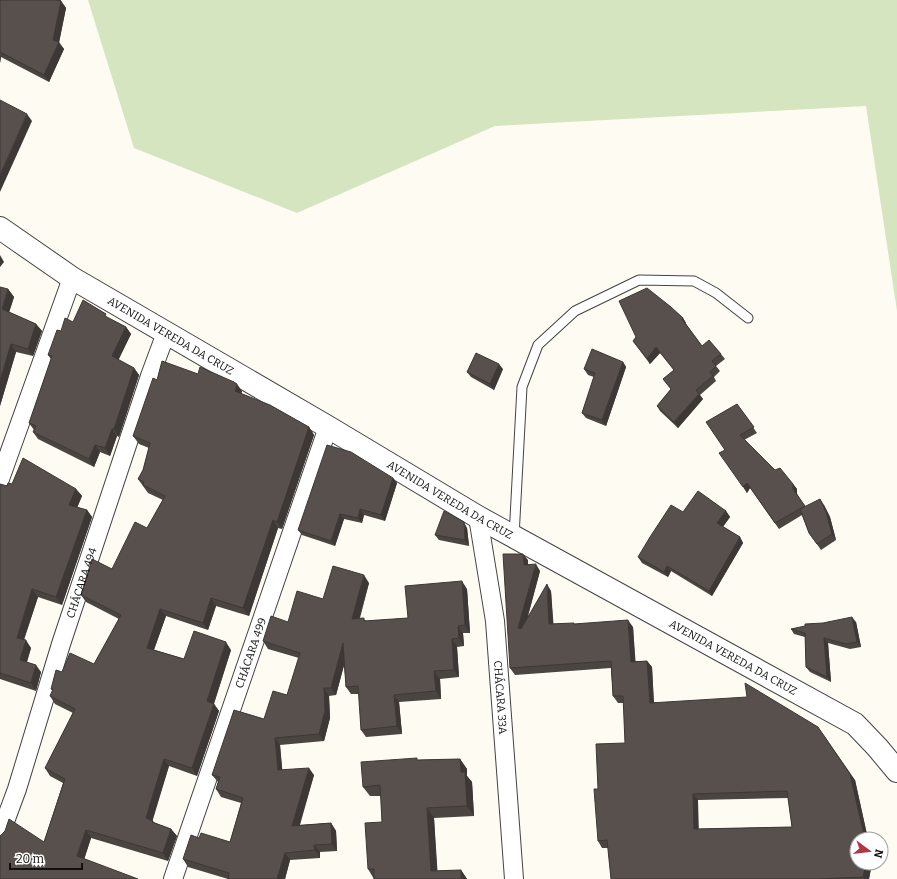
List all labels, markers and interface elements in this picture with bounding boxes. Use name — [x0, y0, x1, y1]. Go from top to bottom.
street label: AVENIDA VEREDA DA CRUZ — [105, 294, 236, 378]
street label: AVENIDA VEREDA DA CRUZ — [385, 458, 515, 542]
street label: CHÁCARA 494 — [64, 545, 100, 620]
street label: CHÁCARA 499 — [233, 616, 269, 690]
street label: AVENIDA VEREDA DA CRUZ — [667, 617, 799, 698]
street label: CHÁCARA 33A — [491, 660, 509, 735]
north arrow — [849, 831, 889, 871]
scale bar — [10, 845, 82, 871]
text: N — [871, 848, 886, 860]
text: 20 m — [16, 852, 45, 866]

